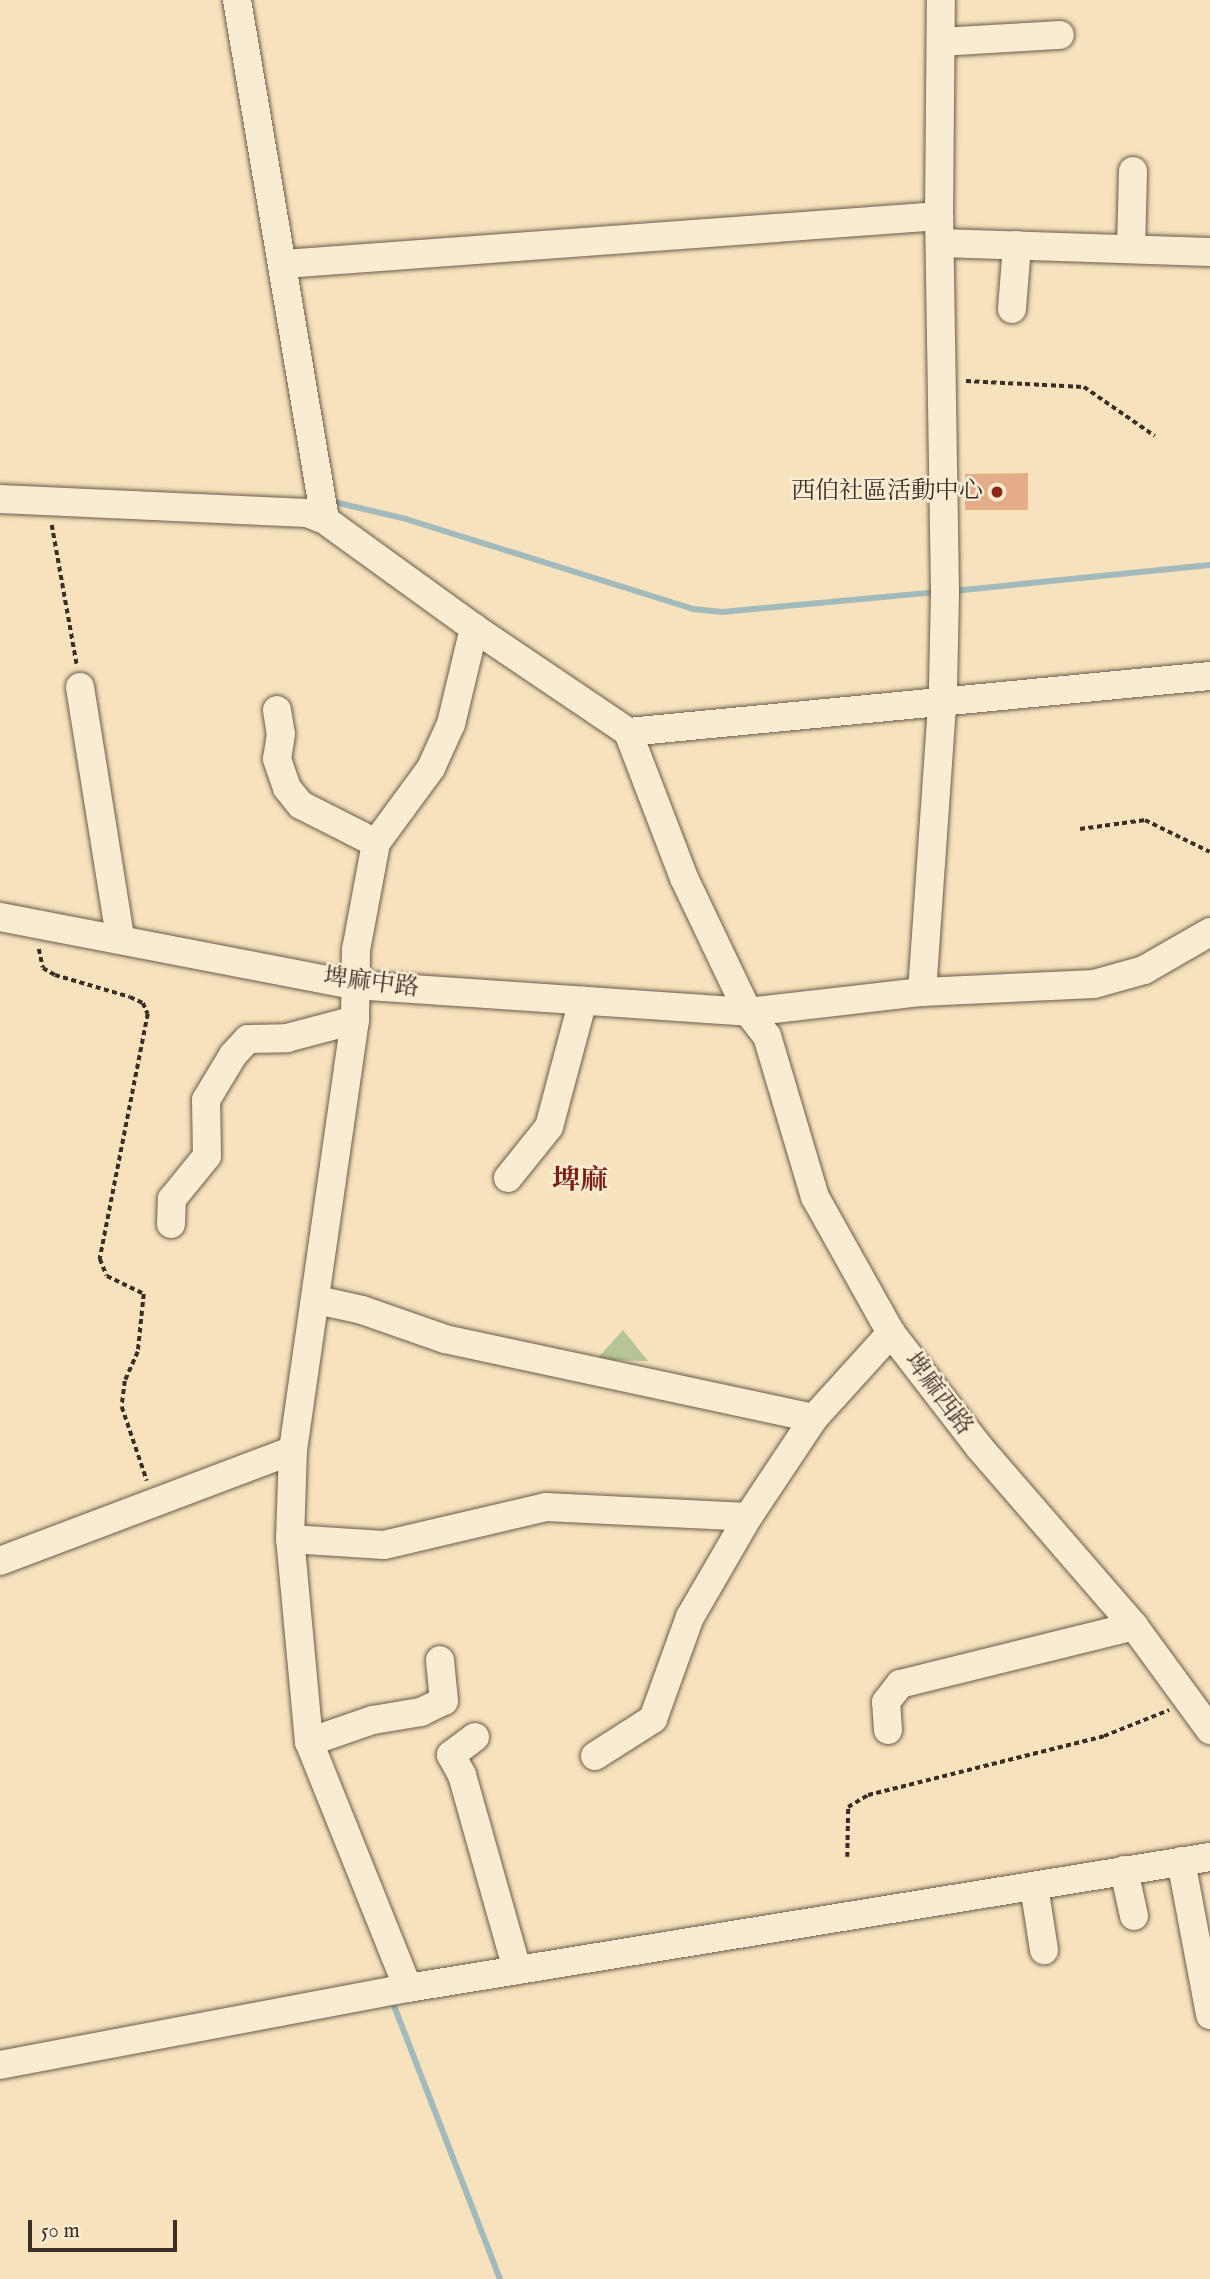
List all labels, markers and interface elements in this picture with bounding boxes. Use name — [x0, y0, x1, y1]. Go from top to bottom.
place label: 西伯社區活動中心 — [791, 478, 983, 506]
marker: 西伯社區活動中心 — [989, 484, 1005, 500]
street label: 埤麻中路 — [322, 963, 420, 1003]
district label: 埤麻 — [552, 1165, 608, 1199]
street label: 埤麻西路 — [898, 1347, 978, 1441]
scale bar — [32, 2206, 180, 2250]
text: 50 m — [41, 2218, 80, 2245]

